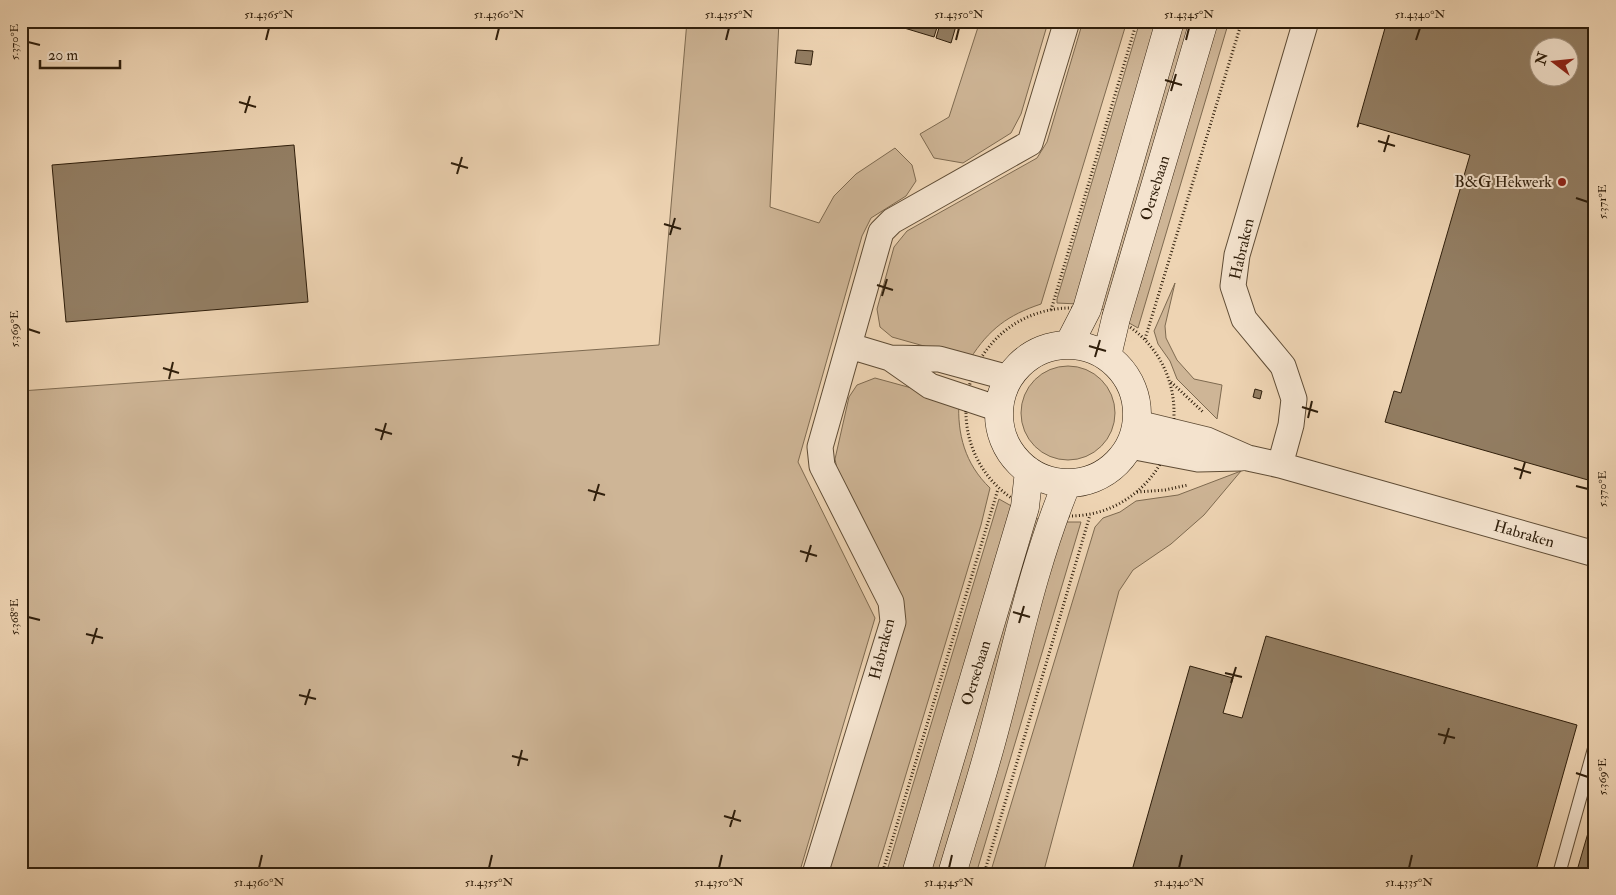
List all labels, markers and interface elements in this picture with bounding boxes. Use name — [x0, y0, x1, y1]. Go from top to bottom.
text: 51.4365°N — [244, 7, 294, 22]
text: 51.4360°N — [474, 7, 524, 22]
text: 51.4355°N — [705, 7, 754, 22]
text: 51.4350°N — [934, 7, 984, 22]
text: 51.4345°N — [1164, 7, 1214, 22]
text: 51.4340°N — [1395, 7, 1446, 22]
text: 5.370°E — [7, 23, 22, 60]
scale bar — [40, 38, 120, 70]
north arrow — [1528, 38, 1578, 88]
text: 20 m — [48, 46, 78, 65]
text: N — [1532, 50, 1552, 68]
street label: Oersebaan — [1136, 153, 1174, 223]
place label: B&G Hekwerk — [1454, 172, 1552, 192]
marker: B&G Hekwerk — [1556, 176, 1568, 188]
text: 5.371°E — [1595, 184, 1610, 219]
street label: Habraken — [1225, 216, 1259, 282]
text: 5.369°E — [7, 310, 22, 348]
text: 5.370°E — [1595, 470, 1610, 507]
street label: Habraken — [1491, 516, 1557, 552]
text: 5.368°E — [7, 598, 22, 635]
street label: Habraken — [865, 616, 899, 682]
street label: Oersebaan — [957, 638, 995, 708]
text: 5.369°E — [1595, 758, 1610, 796]
text: 51.4360°N — [234, 875, 284, 890]
text: 51.4355°N — [465, 875, 514, 890]
text: 51.4350°N — [694, 875, 744, 890]
text: 51.4345°N — [924, 875, 974, 890]
text: 51.4340°N — [1154, 875, 1205, 890]
text: 51.4335°N — [1385, 875, 1433, 890]

